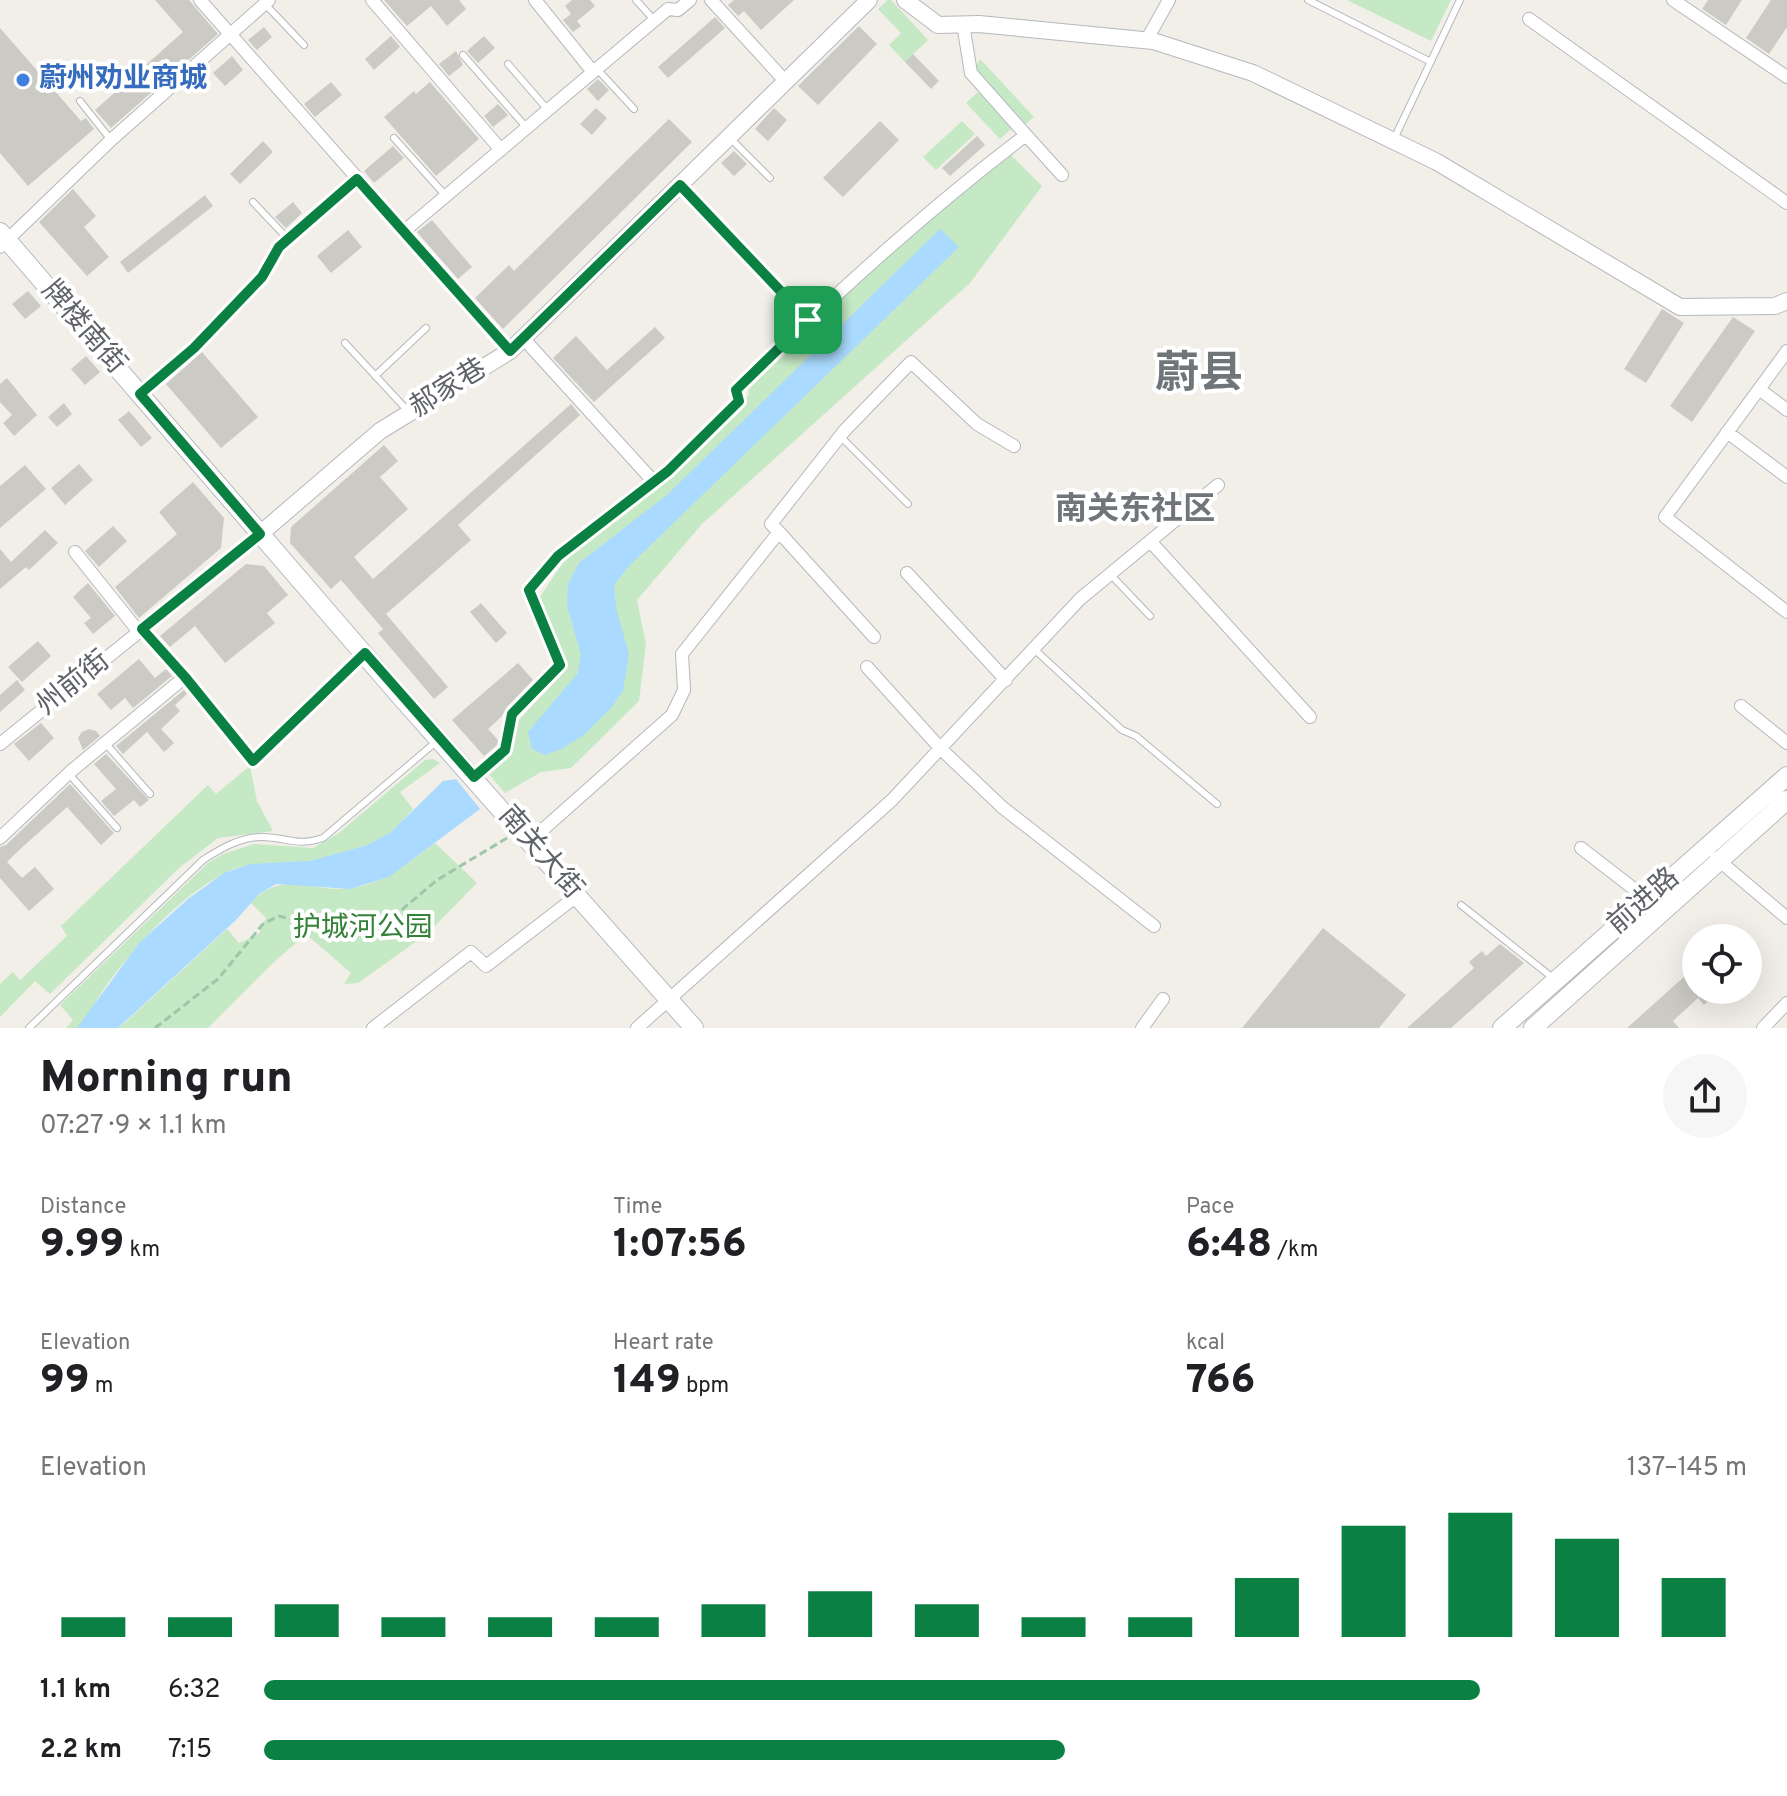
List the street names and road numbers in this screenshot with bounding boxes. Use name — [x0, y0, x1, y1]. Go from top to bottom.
street label: 牌楼南街 — [33, 274, 133, 382]
street label: 郝家巷 — [404, 351, 494, 427]
street label: 州前街 — [30, 644, 118, 724]
street label: 南关大街 — [490, 799, 590, 907]
street label: 前进路 — [1600, 861, 1688, 943]

